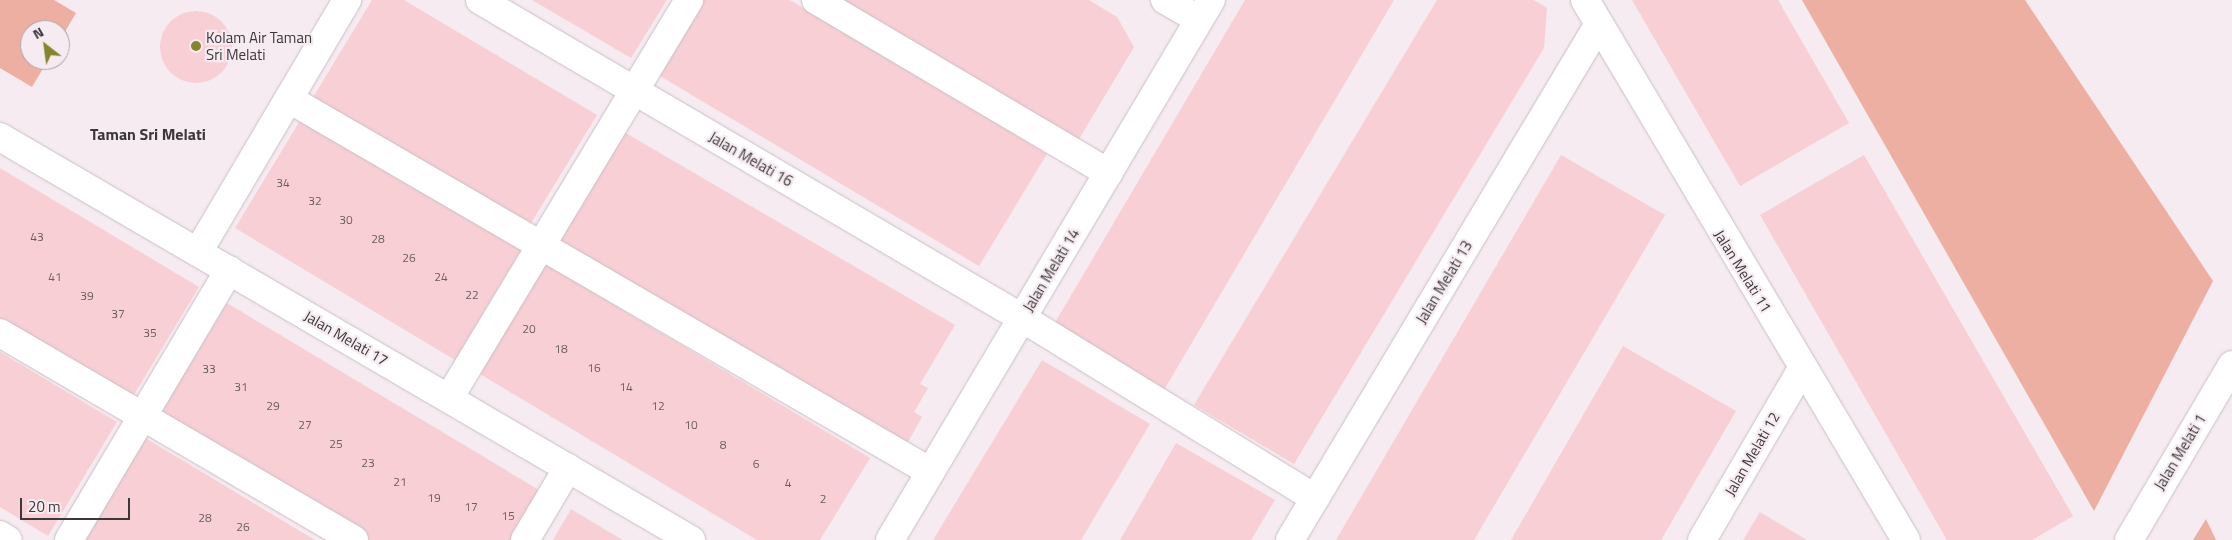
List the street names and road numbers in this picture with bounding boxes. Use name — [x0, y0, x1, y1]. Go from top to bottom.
street label: Jalan Melati 16 — [706, 128, 796, 190]
street label: Jalan Melati 14 — [1019, 225, 1083, 315]
street label: Jalan Melati 11 — [1710, 226, 1776, 316]
street label: Jalan Melati 13 — [1412, 237, 1476, 327]
street label: Jalan Melati 17 — [301, 307, 391, 369]
street label: Jalan Melati 12 — [1721, 409, 1783, 499]
street label: Jalan Melati 1 — [2150, 411, 2210, 493]

